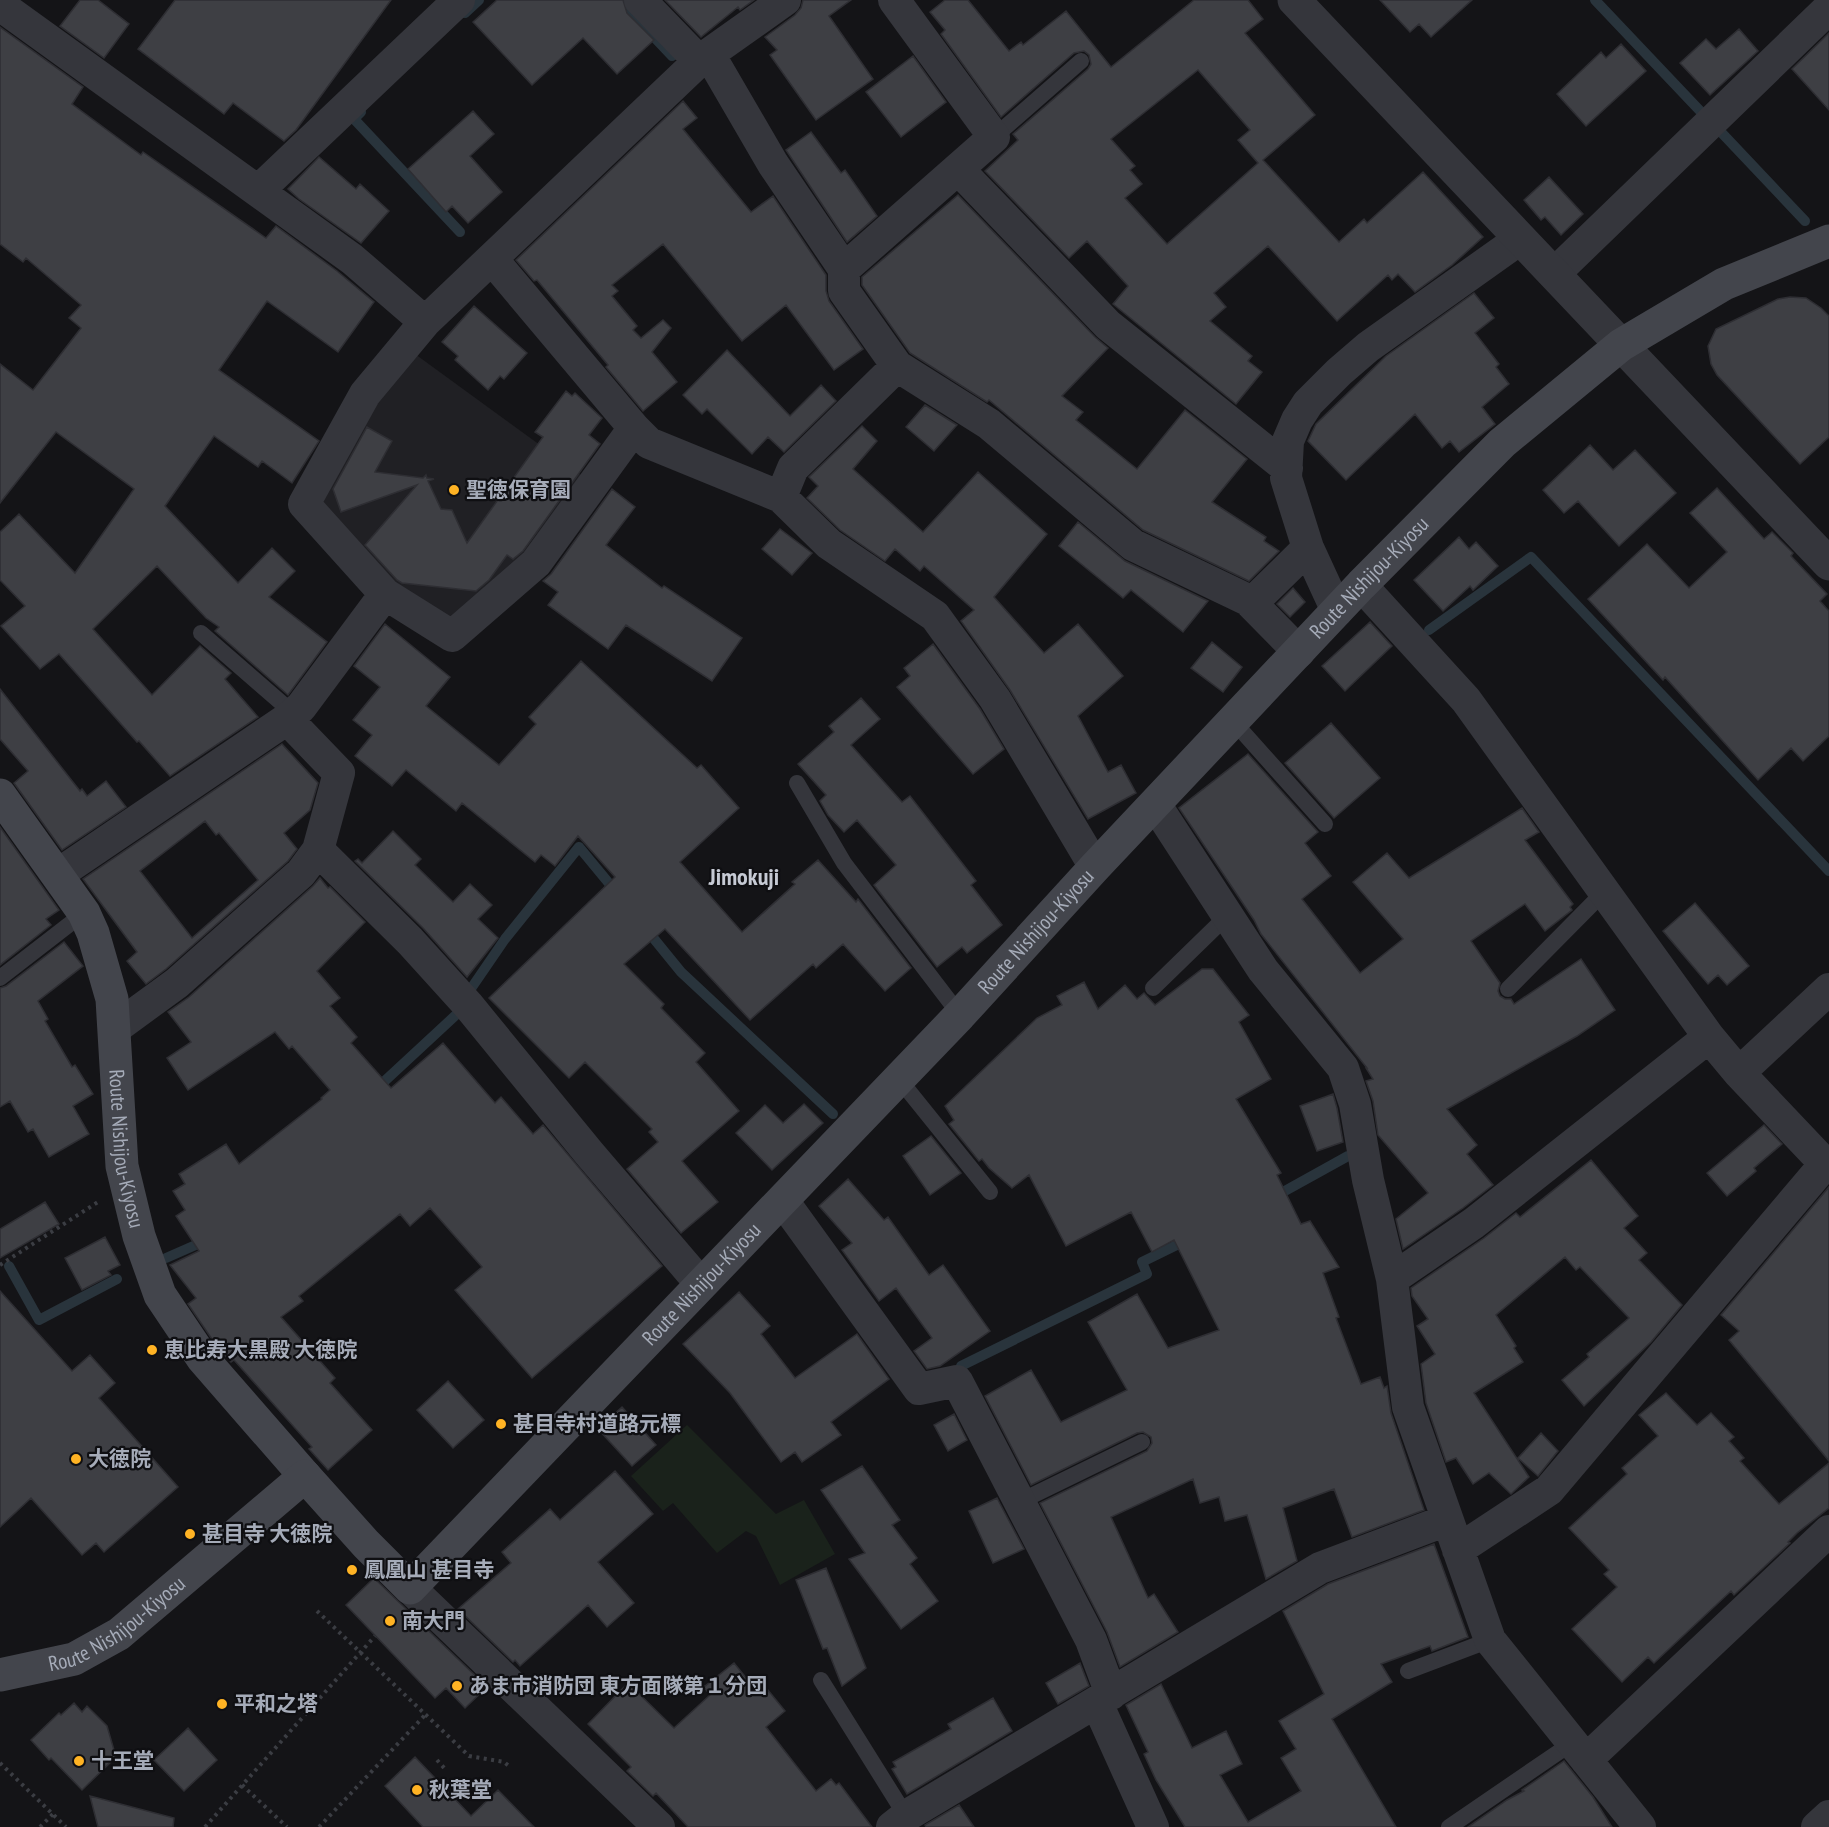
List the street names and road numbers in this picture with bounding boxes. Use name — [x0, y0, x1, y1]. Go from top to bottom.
street label: Route Nishijou-Kiyosu — [1303, 511, 1434, 644]
street label: Route Nishijou-Kiyosu — [972, 863, 1100, 999]
street label: Route Nishijou-Kiyosu — [103, 1069, 151, 1231]
street label: Route Nishijou-Kiyosu — [636, 1217, 766, 1351]
street label: Route Nishijou-Kiyosu — [46, 1570, 191, 1677]

